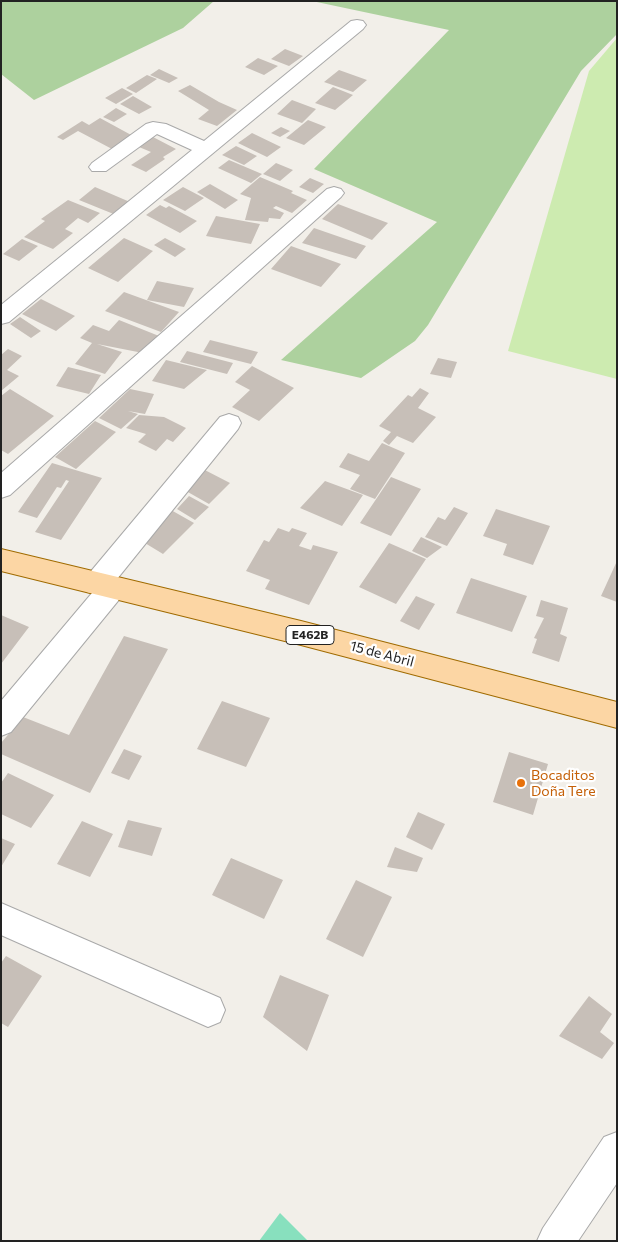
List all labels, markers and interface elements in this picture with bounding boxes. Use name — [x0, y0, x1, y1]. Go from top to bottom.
road number: E462B — [286, 626, 334, 644]
street label: 15 de Abril — [348, 637, 416, 671]
place label: Bocaditos Doña Tere — [531, 767, 596, 800]
marker: Bocaditos Doña Tere — [515, 777, 527, 789]

